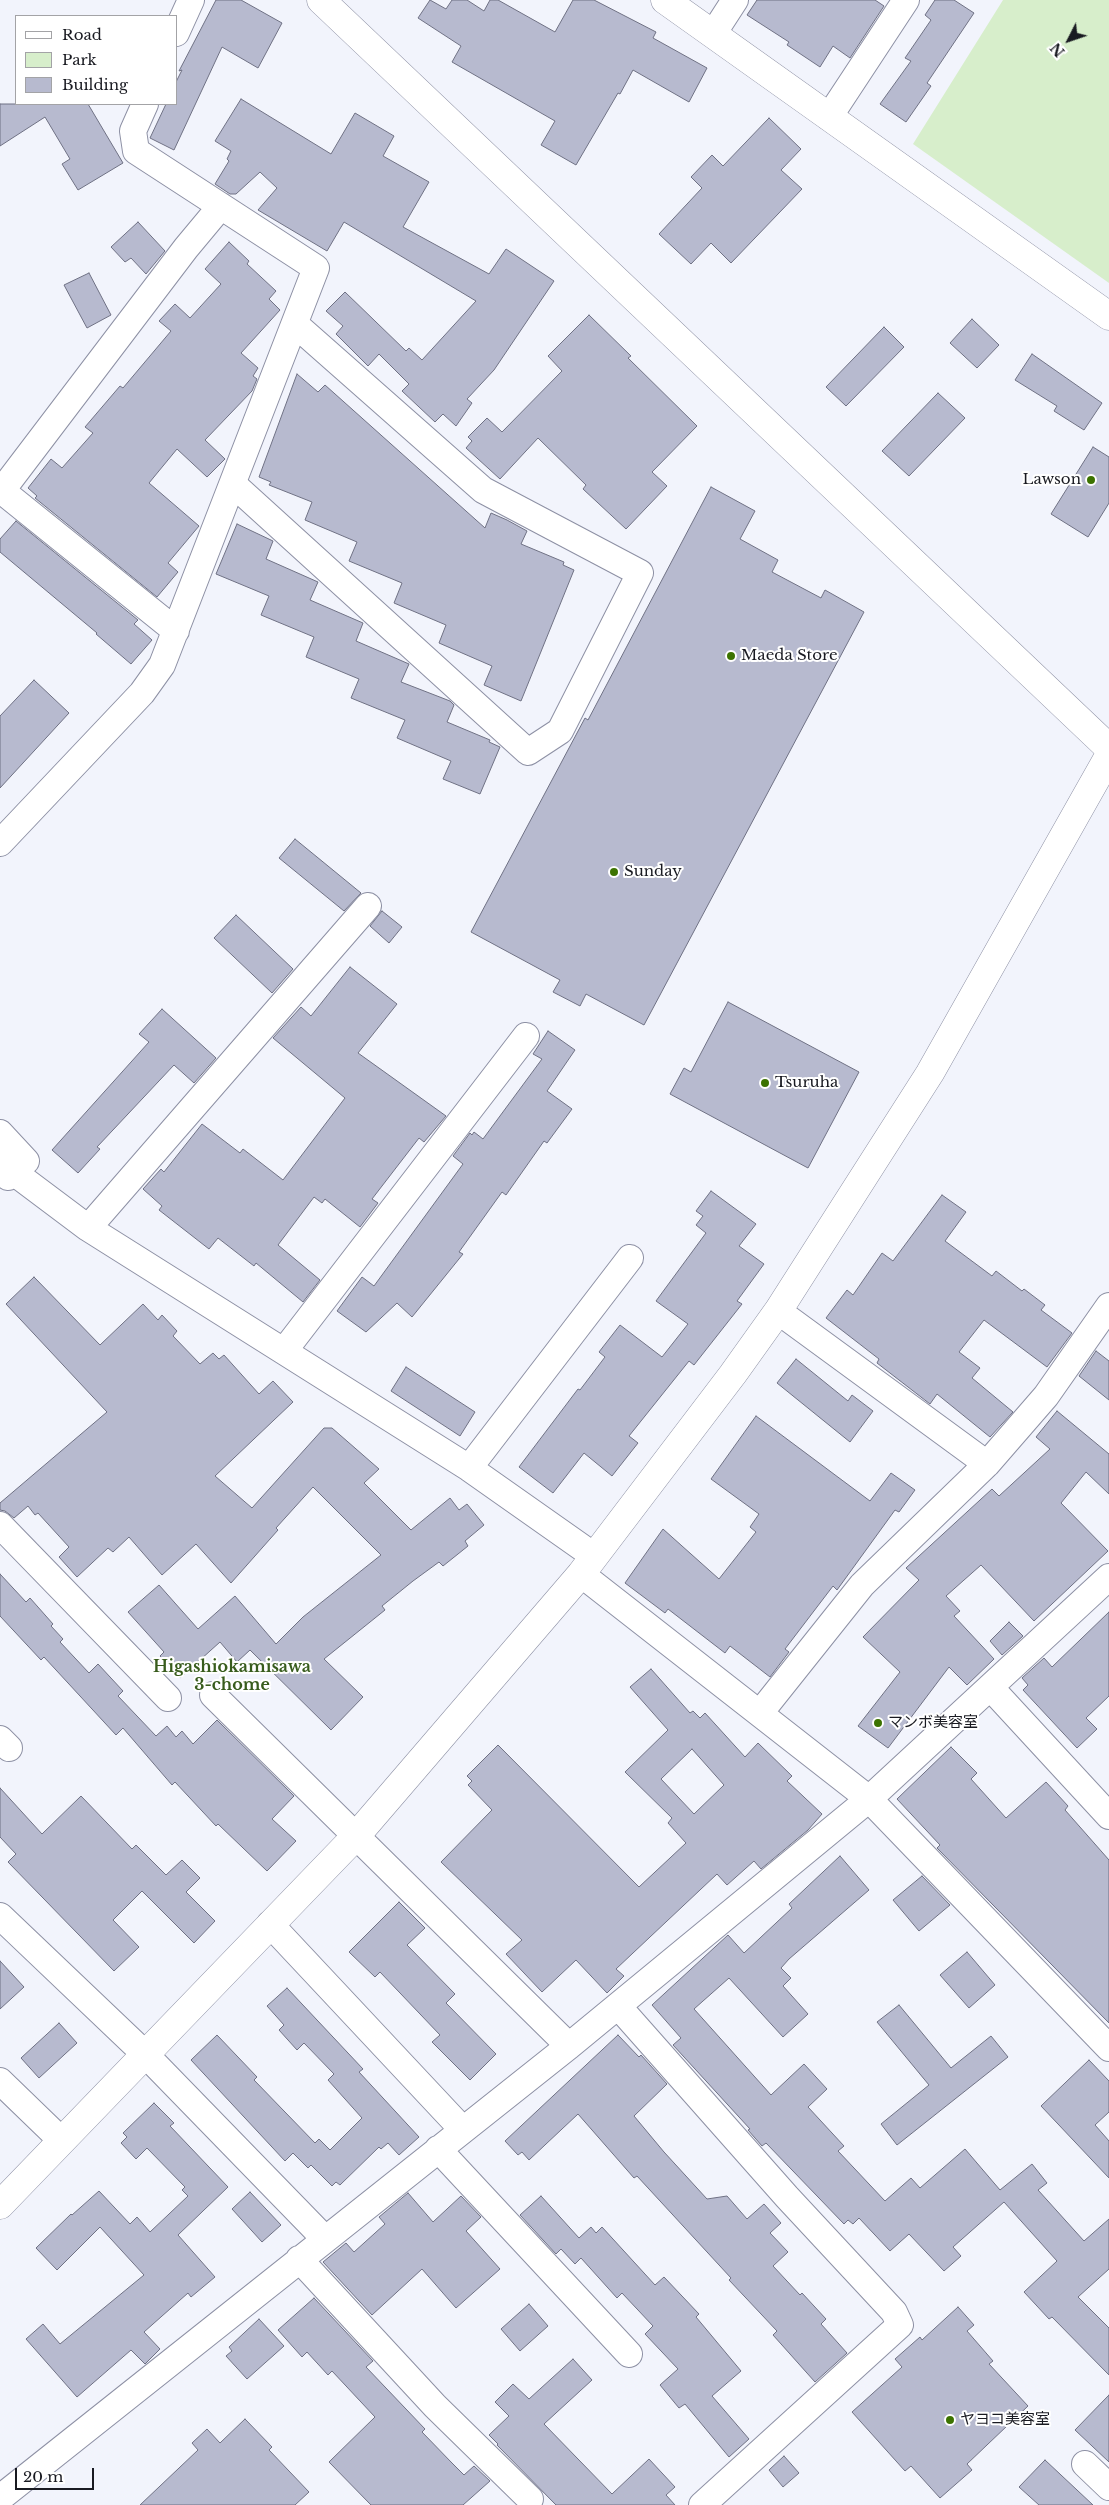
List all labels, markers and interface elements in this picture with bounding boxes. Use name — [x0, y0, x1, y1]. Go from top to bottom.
legend — [15, 15, 178, 105]
north arrow — [1044, 15, 1094, 65]
text: Road — [62, 25, 102, 44]
text: N — [1047, 39, 1069, 61]
text: Park — [62, 50, 97, 69]
text: Building — [62, 75, 128, 94]
place label: Lawson — [1022, 471, 1081, 489]
marker: Lawson — [1085, 474, 1097, 486]
place label: Maeda Store — [741, 647, 838, 665]
marker: Maeda Store — [725, 650, 737, 662]
place label: Sunday — [624, 863, 682, 881]
marker: Sunday — [608, 866, 620, 878]
place label: Tsuruha — [775, 1074, 838, 1092]
marker: Tsuruha — [759, 1077, 771, 1089]
district label: Higashiokamisawa 3-chome — [153, 1657, 311, 1695]
place label: マンボ美容室 — [888, 1714, 978, 1732]
marker: マンボ美容室 — [872, 1717, 884, 1729]
place label: ヤヨコ美容室 — [960, 2411, 1050, 2429]
marker: ヤヨコ美容室 — [944, 2414, 956, 2426]
scale bar — [18, 2458, 96, 2490]
text: 20 m — [23, 2467, 63, 2486]

